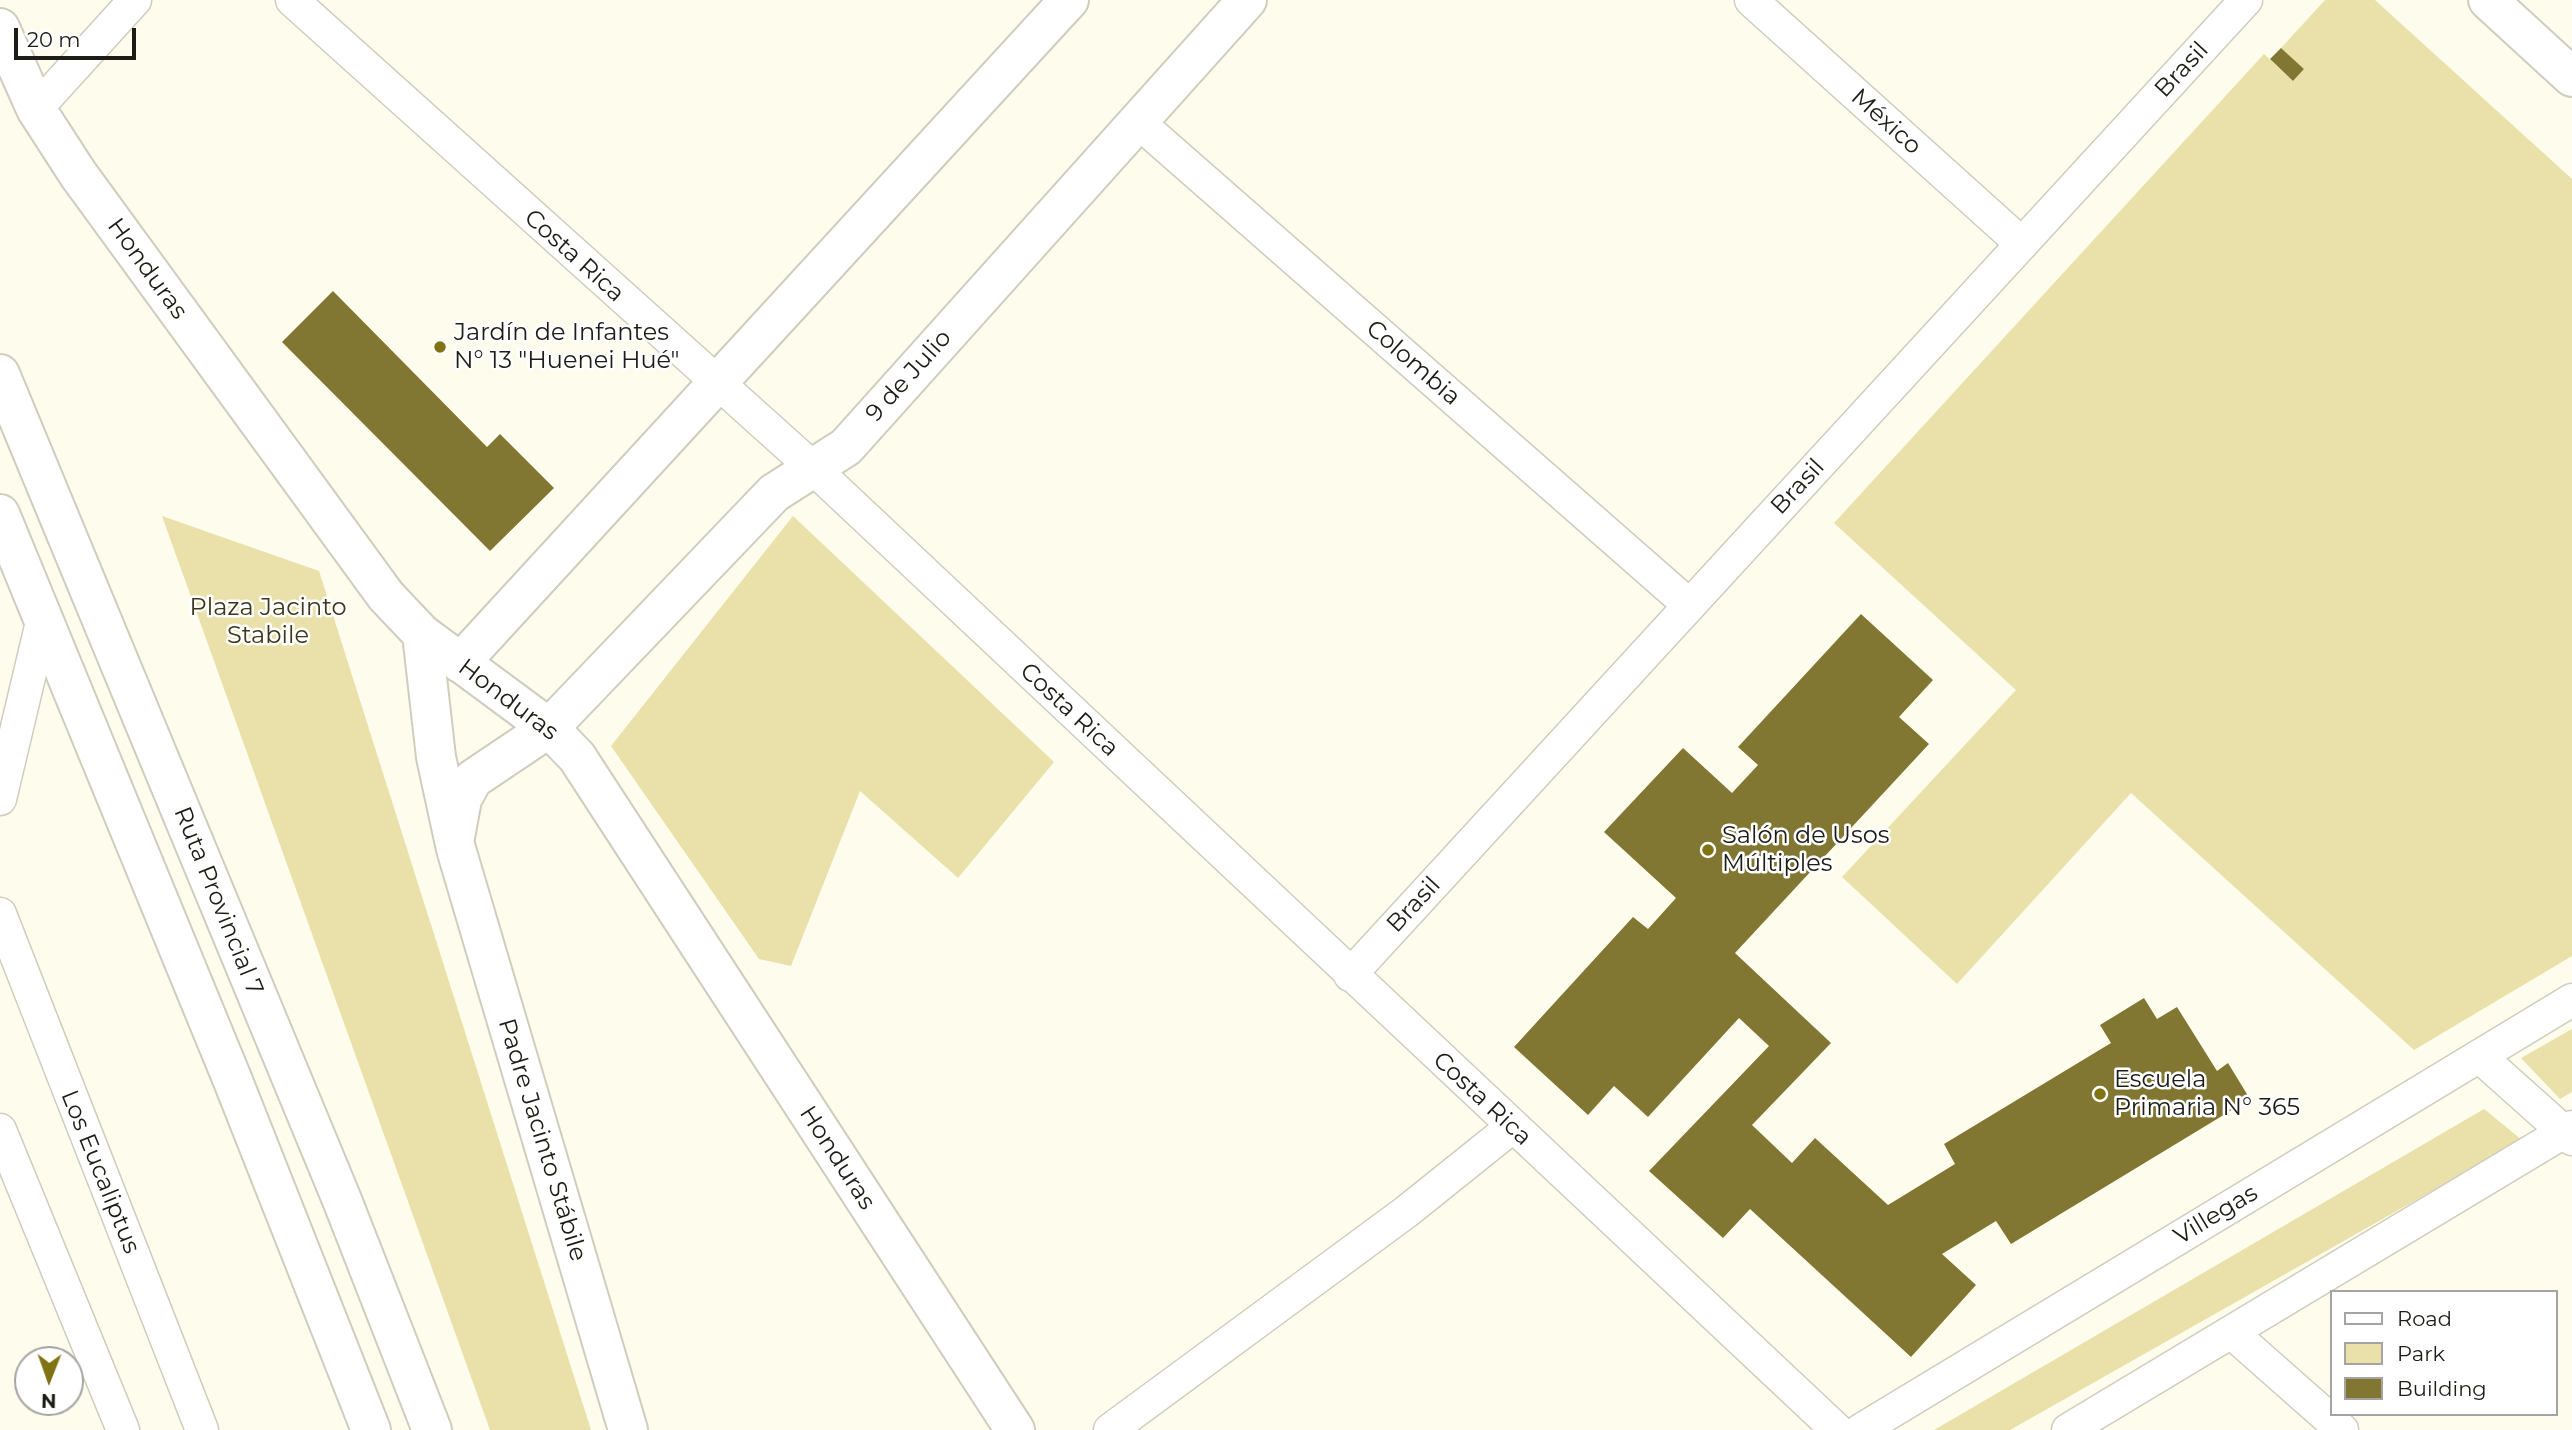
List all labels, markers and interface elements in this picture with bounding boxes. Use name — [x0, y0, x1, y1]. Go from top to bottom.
scale bar — [18, 14, 140, 58]
text: 20 m — [27, 27, 81, 52]
street label: Brasil — [2149, 36, 2215, 104]
street label: México — [1845, 83, 1927, 161]
street label: Costa Rica — [518, 204, 630, 308]
street label: Honduras — [101, 213, 193, 325]
street label: Colombia — [1360, 314, 1466, 412]
place label: Jardín de Infantes N° 13 "Huenei Hué" — [454, 319, 679, 375]
street label: 9 de Julio — [860, 324, 958, 428]
marker: Jardín de Infantes N° 13 "Huenei Hué" — [432, 339, 448, 355]
street label: Brasil — [1765, 453, 1831, 521]
park label: Plaza Jacinto Stabile — [189, 594, 347, 650]
street label: Honduras — [452, 653, 564, 747]
street label: Costa Rica — [1014, 657, 1124, 763]
street label: Ruta Provincial 7 — [167, 803, 269, 999]
place label: Salón de Usos Múltiples — [1722, 822, 1889, 878]
marker: Salón de Usos Múltiples — [1700, 842, 1716, 858]
street label: Brasil — [1381, 871, 1447, 939]
street label: Padre Jacinto Stábile — [491, 1015, 593, 1265]
street label: Costa Rica — [1427, 1046, 1537, 1152]
place label: Escuela Primaria N° 365 — [2114, 1066, 2300, 1122]
street label: Los Eucaliptus — [54, 1086, 146, 1258]
marker: Escuela Primaria N° 365 — [2092, 1086, 2108, 1102]
street label: Honduras — [793, 1101, 881, 1215]
street label: Villegas — [2169, 1179, 2263, 1251]
legend — [2330, 1290, 2558, 1416]
text: Road — [2397, 1306, 2452, 1331]
text: Park — [2397, 1341, 2445, 1366]
north arrow — [14, 1346, 84, 1416]
text: Building — [2397, 1376, 2487, 1401]
text: N — [41, 1389, 57, 1412]

